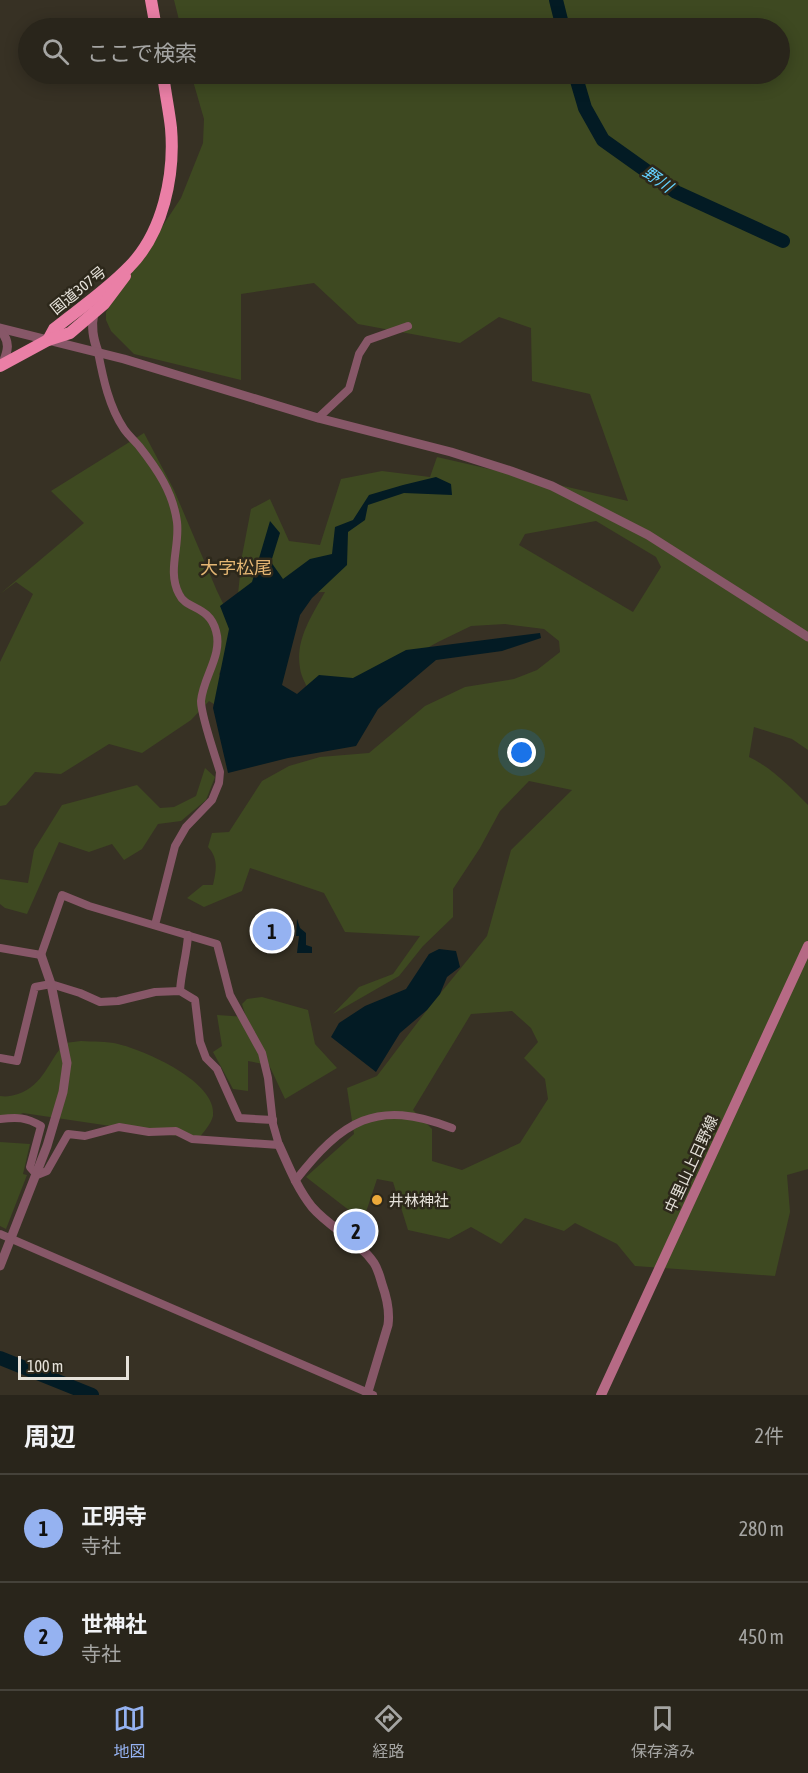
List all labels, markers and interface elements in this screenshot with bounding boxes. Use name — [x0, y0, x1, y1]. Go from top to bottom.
search box — [18, 18, 790, 84]
icon: search — [39, 35, 72, 68]
text: ここで検索 — [87, 40, 197, 66]
water label: 野川 — [640, 162, 678, 197]
street label: 国道307号 — [47, 263, 109, 317]
district label: 大字松尾 — [200, 557, 272, 578]
your location — [507, 738, 536, 767]
pin: 1 — [252, 908, 292, 954]
street label: 中里山上日野線 — [661, 1113, 721, 1215]
place label: 井林神社 — [389, 1192, 449, 1209]
marker: 井林神社 — [370, 1193, 384, 1207]
pin: 2 — [336, 1208, 376, 1254]
scale bar — [18, 1353, 129, 1380]
text: 100 m — [27, 1357, 63, 1375]
text: 周辺 — [24, 1422, 76, 1452]
text: 2件 — [755, 1424, 784, 1447]
text: 正明寺 — [81, 1503, 147, 1529]
text: 1 — [39, 1517, 48, 1540]
text: 280 m — [739, 1517, 784, 1540]
text: 寺社 — [81, 1534, 121, 1557]
text: 世神社 — [81, 1611, 147, 1637]
text: 2 — [39, 1625, 48, 1648]
text: 450 m — [739, 1625, 784, 1648]
text: 寺社 — [81, 1642, 121, 1665]
tab: 地図 — [113, 1702, 146, 1762]
tab: 経路 — [372, 1702, 405, 1762]
tab: 保存済み — [631, 1702, 695, 1762]

